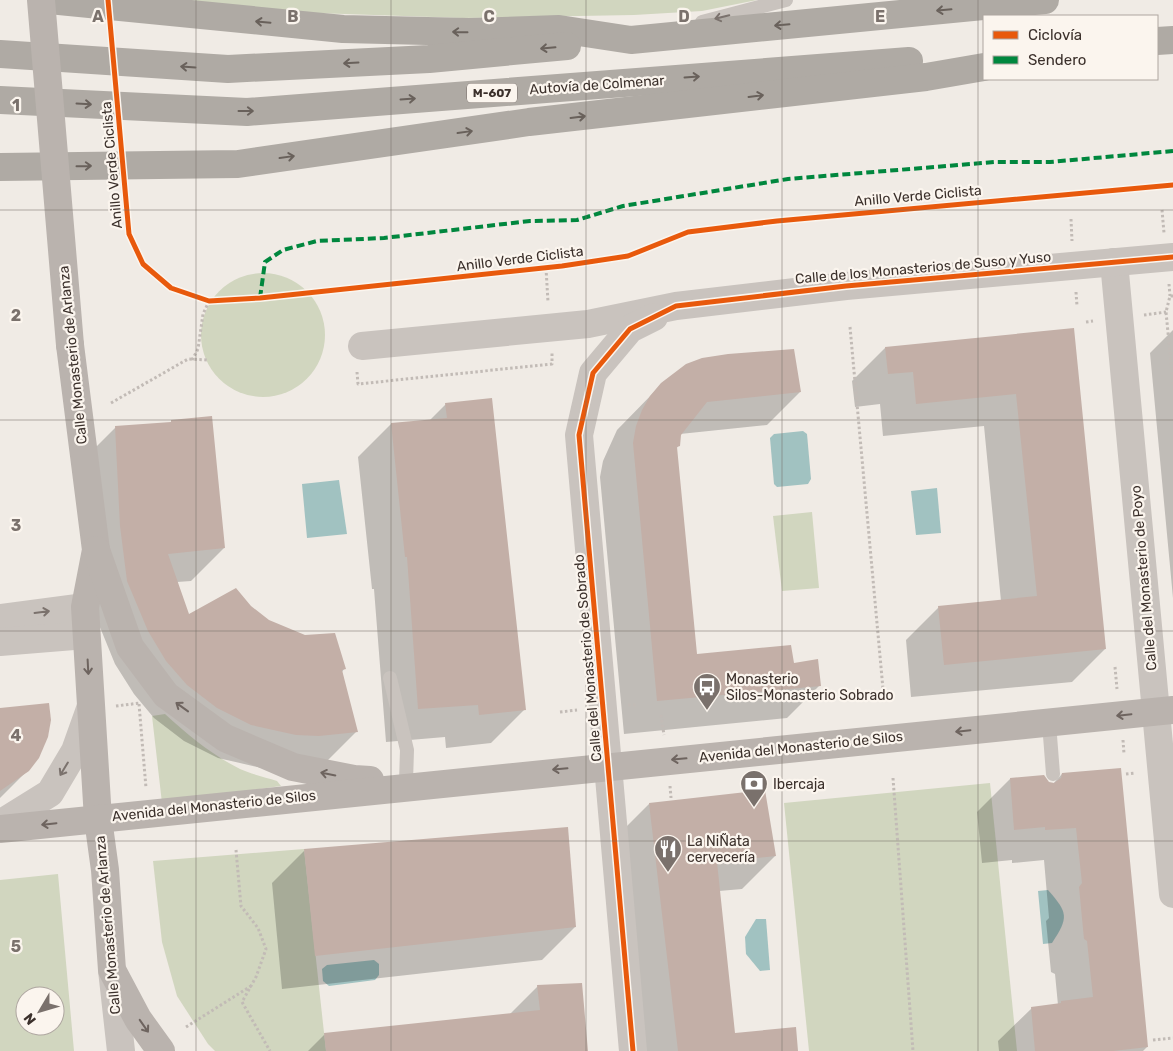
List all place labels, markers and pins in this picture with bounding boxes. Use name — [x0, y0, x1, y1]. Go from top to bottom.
place label: Monasterio Silos-Monasterio Sobrado — [726, 671, 894, 704]
bus stop icon: Monasterio Silos-Monasterio Sobrado — [692, 672, 722, 711]
bank icon: Ibercaja — [739, 769, 769, 808]
place label: Ibercaja — [773, 776, 825, 793]
place label: La NiÑata cervecería — [687, 832, 755, 866]
restaurant icon: La NiÑata cervecería — [653, 834, 683, 873]

